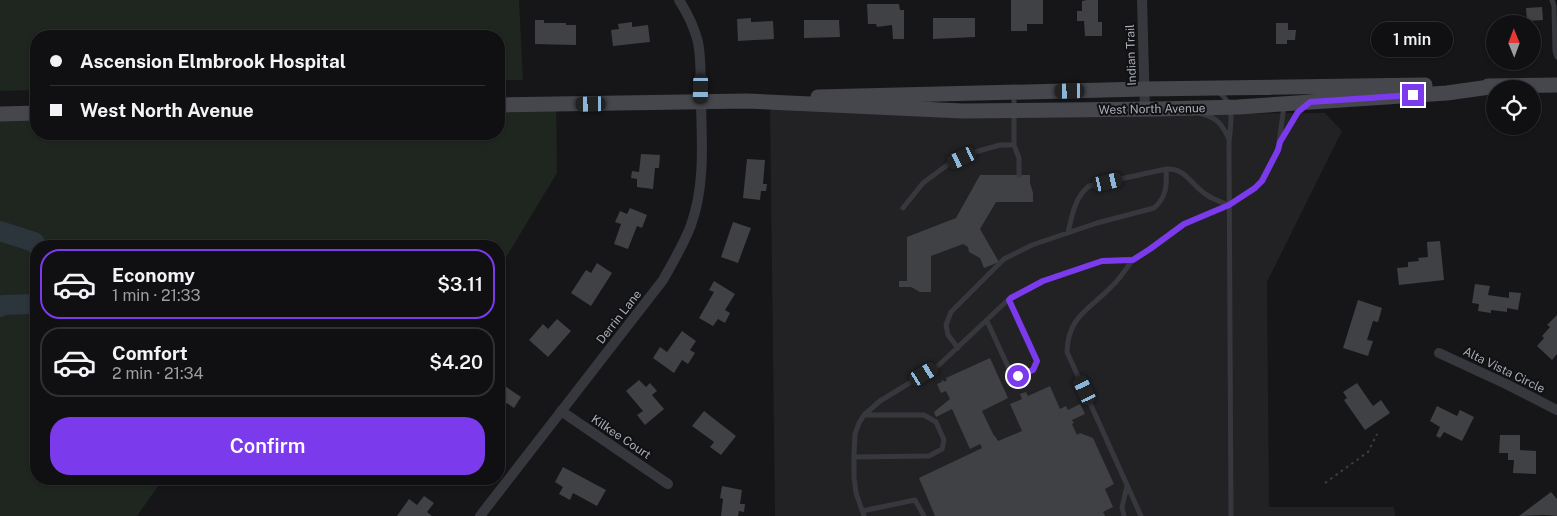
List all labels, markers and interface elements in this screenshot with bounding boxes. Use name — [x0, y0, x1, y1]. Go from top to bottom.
north arrow — [1486, 15, 1541, 70]
map controls — [1486, 15, 1541, 135]
callout: 1 min — [1372, 22, 1454, 58]
street label: Indian Trail — [1123, 24, 1139, 86]
text: 1 min — [1393, 30, 1431, 49]
text: Ascension Elmbrook Hospital — [80, 50, 346, 72]
car — [693, 74, 708, 104]
button: locate — [1486, 80, 1541, 135]
car — [1054, 83, 1085, 99]
route end — [1402, 84, 1424, 106]
car — [575, 96, 606, 112]
text: West North Avenue — [80, 99, 254, 121]
street label: West North Avenue — [1098, 101, 1206, 117]
car — [945, 145, 978, 171]
car — [1091, 171, 1124, 193]
icon: car — [52, 262, 97, 307]
text: Economy — [112, 264, 195, 286]
text: $3.11 — [437, 273, 483, 295]
text: 1 min · 21:33 — [112, 286, 201, 305]
street label: Derrin Lane — [594, 287, 644, 347]
icon: car — [52, 340, 97, 385]
text: Comfort — [112, 342, 188, 364]
street label: Alta Vista Circle — [1461, 344, 1547, 396]
text: $4.20 — [429, 351, 483, 373]
car — [907, 360, 940, 388]
text: 2 min · 21:34 — [112, 364, 204, 383]
route start — [1007, 365, 1029, 387]
car — [1071, 373, 1098, 407]
street label: Kilkee Court — [589, 412, 654, 462]
button: Confirm — [50, 417, 485, 475]

